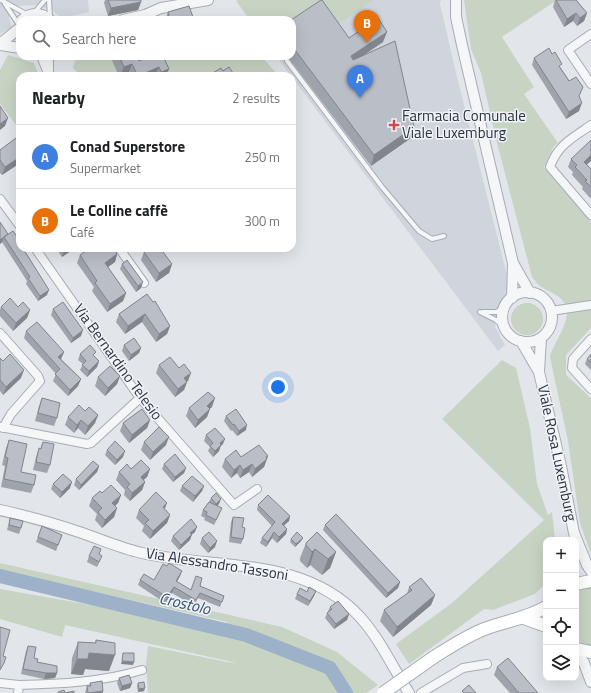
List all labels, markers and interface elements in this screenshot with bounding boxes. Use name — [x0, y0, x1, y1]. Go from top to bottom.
pin: B — [354, 10, 380, 43]
search box — [16, 16, 296, 60]
icon: search — [30, 27, 52, 49]
text: Search here — [62, 27, 136, 50]
pin: A — [347, 65, 373, 98]
text: Nearby — [32, 85, 85, 111]
text: 2 results — [232, 88, 280, 108]
place label: Farmacia Comunale Viale Luxemburg — [402, 104, 526, 144]
marker: Farmacia Comunale Viale Luxemburg — [389, 120, 399, 130]
text: Conad Superstore — [70, 135, 185, 158]
text: A — [41, 147, 49, 167]
text: 250 m — [244, 147, 280, 167]
text: Supermarket — [70, 158, 141, 178]
text: Le Colline caffè — [70, 199, 168, 222]
text: B — [41, 211, 49, 231]
text: 300 m — [244, 211, 280, 231]
text: Café — [70, 222, 94, 242]
street label: Via Bernardino Telesio — [68, 299, 169, 425]
your location — [268, 377, 288, 397]
street label: Viale Rosa Luxemburg — [532, 382, 583, 524]
map controls — [543, 537, 579, 681]
button: + — [543, 537, 579, 573]
street label: Via Alessandro Tassoni — [144, 541, 290, 586]
button: − — [543, 573, 579, 609]
water label: Crostolo — [157, 585, 214, 621]
button: locate — [543, 609, 579, 645]
button: layers — [543, 645, 579, 681]

